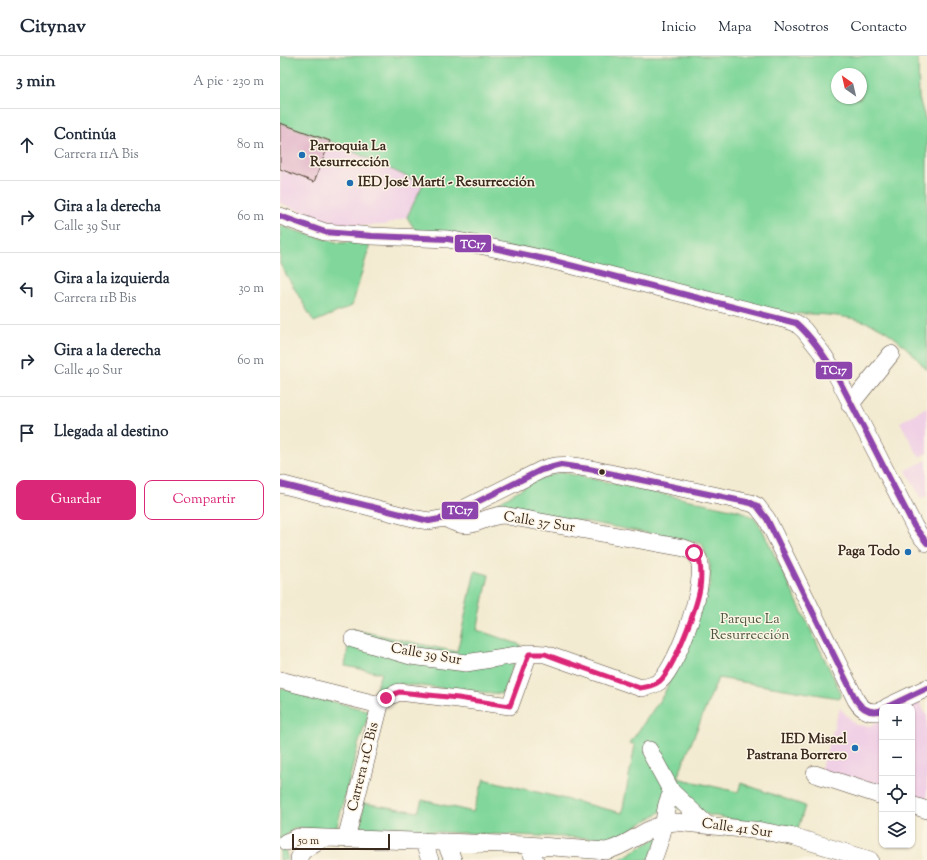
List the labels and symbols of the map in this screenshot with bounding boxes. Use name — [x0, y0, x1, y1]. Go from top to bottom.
north arrow — [831, 68, 867, 104]
place label: Parroquia La Resurrección — [310, 137, 390, 173]
marker: Parroquia La Resurrección — [297, 150, 307, 160]
place label: IED José Martí - Resurrección — [358, 173, 536, 193]
marker: IED José Martí - Resurrección — [345, 178, 355, 188]
line badge: TC17 — [454, 234, 492, 253]
text: TC17 — [459, 237, 486, 253]
line badge: TC17 — [815, 361, 853, 380]
text: TC17 — [820, 363, 847, 379]
unlabelled marker — [597, 467, 607, 477]
line badge: TC17 — [441, 501, 479, 520]
text: TC17 — [446, 503, 473, 519]
street label: Calle 37 Sur — [502, 507, 577, 539]
place label: Paga Todo — [838, 542, 900, 562]
route start — [685, 544, 703, 562]
marker: Paga Todo — [903, 547, 913, 557]
park label: Parque La Resurrección — [710, 610, 790, 646]
street label: Calle 39 Sur — [389, 639, 464, 671]
route end — [377, 689, 395, 707]
street label: Carrera 11C Bis — [343, 720, 385, 814]
place label: IED Misael Pastrana Borrero — [747, 730, 847, 766]
marker: IED Misael Pastrana Borrero — [850, 743, 860, 753]
street label: Calle 41 Sur — [700, 814, 774, 844]
scale bar — [292, 832, 390, 851]

